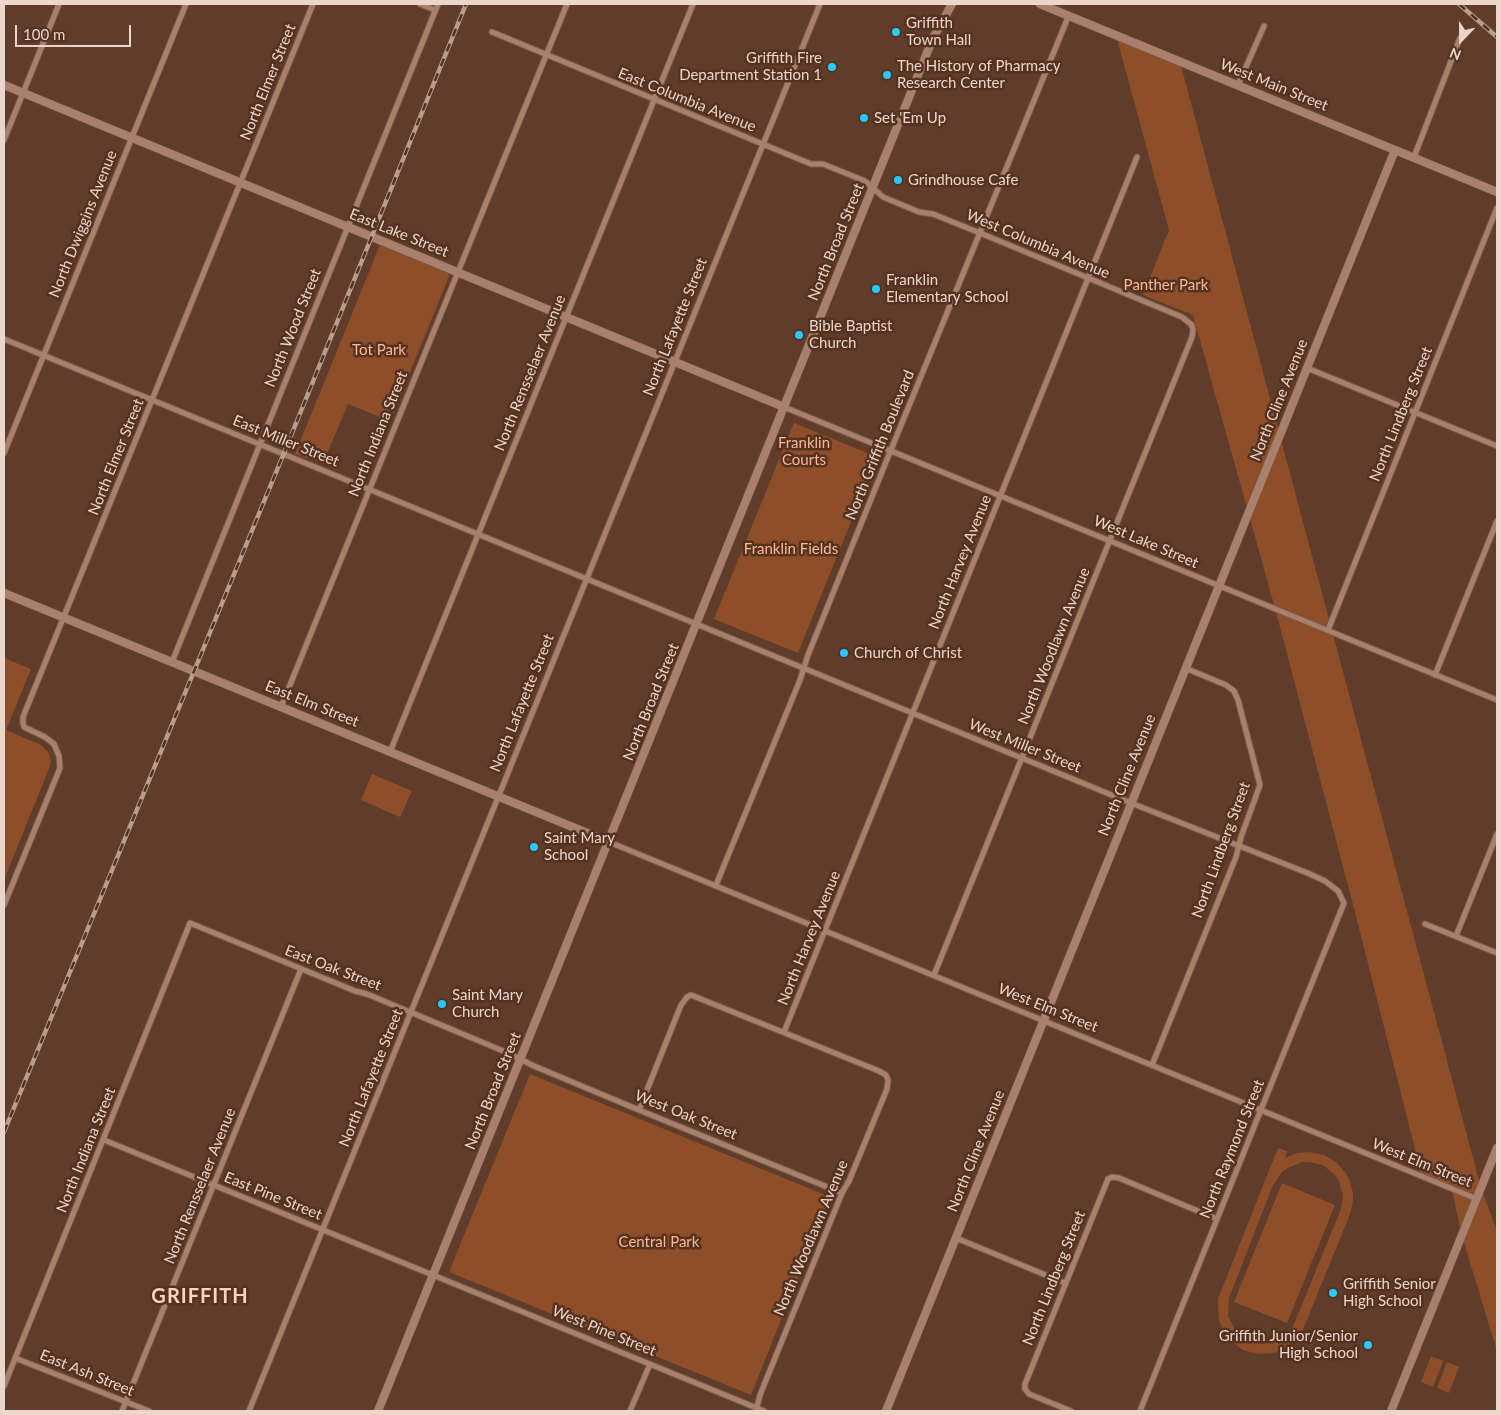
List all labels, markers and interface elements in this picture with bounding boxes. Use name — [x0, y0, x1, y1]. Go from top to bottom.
place label: Griffith Town Hall — [906, 14, 971, 49]
scale bar — [18, 15, 134, 47]
north arrow — [1436, 15, 1486, 65]
street label: North Elmer Street — [236, 21, 300, 143]
text: 100 m — [23, 25, 65, 43]
marker: Griffith Town Hall — [890, 26, 902, 38]
text: N — [1447, 44, 1463, 64]
place label: Griffith Fire Department Station 1 — [679, 49, 822, 84]
street label: West Main Street — [1217, 55, 1331, 115]
place label: The History of Pharmacy Research Center — [897, 57, 1061, 92]
marker: Griffith Fire Department Station 1 — [826, 61, 838, 73]
street label: East Columbia Avenue — [615, 64, 759, 136]
marker: The History of Pharmacy Research Center — [881, 69, 893, 81]
place label: Set 'Em Up — [874, 109, 946, 127]
marker: Set 'Em Up — [858, 112, 870, 124]
street label: North Dwiggins Avenue — [45, 148, 121, 300]
place label: Grindhouse Cafe — [908, 171, 1018, 189]
marker: Grindhouse Cafe — [892, 174, 904, 186]
street label: North Broad Street — [804, 181, 868, 303]
street label: East Lake Street — [347, 205, 451, 261]
street label: West Columbia Avenue — [964, 206, 1112, 282]
street label: North Lafayette Street — [639, 255, 711, 399]
street label: North Wood Street — [261, 266, 325, 390]
place label: Franklin Elementary School — [886, 271, 1009, 306]
park label: Panther Park — [1124, 276, 1208, 294]
marker: Franklin Elementary School — [870, 283, 882, 295]
street label: North Rensselaer Avenue — [490, 292, 570, 454]
place label: Bible Baptist Church — [809, 317, 892, 352]
marker: Bible Baptist Church — [793, 329, 805, 341]
street label: North Cline Avenue — [1246, 336, 1312, 464]
park label: Tot Park — [352, 341, 406, 359]
street label: North Lindberg Street — [1366, 344, 1436, 484]
street label: North Griffith Boulevard — [842, 367, 918, 523]
street label: North Indiana Street — [345, 369, 411, 499]
street label: North Elmer Street — [84, 396, 148, 518]
street label: East Miller Street — [230, 411, 342, 471]
park label: Franklin Courts — [778, 434, 830, 469]
street label: North Harvey Avenue — [925, 492, 995, 632]
street label: West Lake Street — [1091, 512, 1201, 572]
park label: Franklin Fields — [744, 540, 838, 558]
street label: North Woodlawn Avenue — [1014, 565, 1094, 727]
street label: North Lafayette Street — [486, 631, 558, 775]
street label: North Broad Street — [619, 641, 683, 763]
place label: Church of Christ — [854, 644, 962, 662]
marker: Church of Christ — [838, 647, 850, 659]
street label: East Elm Street — [262, 677, 362, 731]
street label: North Cline Avenue — [1094, 711, 1160, 839]
street label: West Miller Street — [966, 715, 1084, 777]
street label: North Lindberg Street — [1188, 779, 1254, 921]
place label: Saint Mary School — [544, 829, 615, 864]
marker: Saint Mary School — [528, 841, 540, 853]
street label: North Harvey Avenue — [774, 868, 844, 1008]
street label: East Oak Street — [282, 941, 384, 995]
street label: West Elm Street — [995, 980, 1101, 1036]
place label: Saint Mary Church — [452, 986, 523, 1021]
marker: Saint Mary Church — [436, 998, 448, 1010]
street label: North Lafayette Street — [335, 1006, 407, 1150]
street label: North Broad Street — [461, 1030, 525, 1152]
street label: North Raymond Street — [1196, 1077, 1268, 1221]
street label: North Indiana Street — [53, 1085, 119, 1215]
street label: West Oak Street — [632, 1086, 740, 1144]
street label: North Cline Avenue — [943, 1087, 1009, 1215]
street label: North Rensselaer Avenue — [160, 1105, 240, 1267]
street label: West Elm Street — [1369, 1135, 1475, 1191]
street label: North Woodlawn Avenue — [770, 1157, 852, 1319]
street label: East Pine Street — [221, 1168, 325, 1224]
street label: North Lindberg Street — [1019, 1208, 1089, 1348]
park label: Central Park — [619, 1233, 699, 1251]
place label: Griffith Senior High School — [1343, 1275, 1436, 1310]
district label: GRIFFITH — [150, 1285, 250, 1309]
marker: Griffith Senior High School — [1327, 1287, 1339, 1299]
street label: West Pine Street — [549, 1302, 659, 1360]
place label: Griffith Junior/Senior High School — [1219, 1327, 1358, 1362]
marker: Griffith Junior/Senior High School — [1362, 1339, 1374, 1351]
street label: East Ash Street — [37, 1346, 137, 1400]

